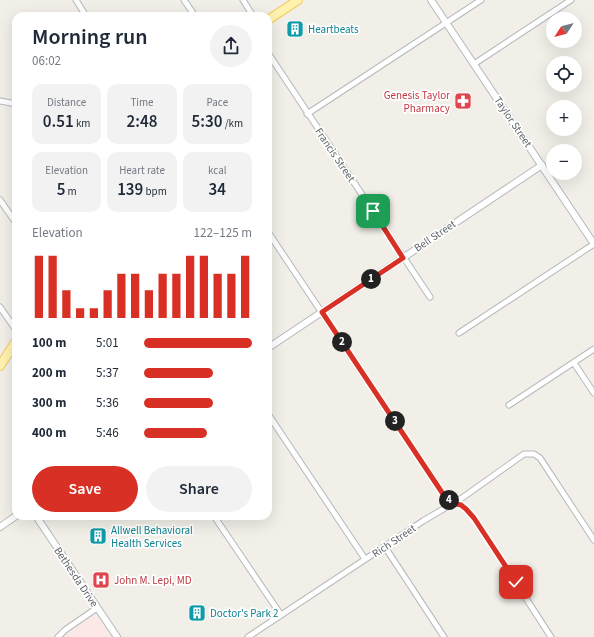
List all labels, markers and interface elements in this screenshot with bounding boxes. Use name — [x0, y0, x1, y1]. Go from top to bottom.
north arrow — [546, 12, 582, 48]
map controls — [546, 12, 582, 180]
building icon: Heartbeats — [285, 19, 305, 39]
text: Morning run — [32, 21, 148, 53]
place label: Heartbeats — [308, 22, 359, 37]
button: share — [210, 25, 252, 67]
text: 06:02 — [32, 52, 61, 70]
button: locate — [546, 56, 582, 92]
place label: Genesis Taylor Pharmacy — [384, 88, 450, 116]
pharmacy icon: Genesis Taylor Pharmacy — [453, 91, 473, 111]
street label: Taylor Street — [491, 94, 536, 151]
text: Distance — [47, 95, 86, 110]
text: Time — [130, 95, 154, 110]
text: Pace — [207, 95, 228, 110]
button: + — [546, 100, 582, 136]
text: 0.51 — [43, 110, 74, 134]
text: 2:48 — [127, 110, 157, 134]
text: 5:30 — [192, 110, 222, 134]
text: km — [74, 116, 90, 131]
text: /km — [222, 116, 243, 131]
street label: Francis Street — [311, 125, 359, 185]
button: − — [546, 144, 582, 180]
text: Elevation — [45, 163, 88, 178]
text: Heart rate — [119, 163, 165, 178]
text: kcal — [208, 163, 227, 178]
text: 5 — [57, 178, 65, 202]
text: 139 — [117, 178, 143, 202]
text: 34 — [209, 178, 226, 202]
text: m — [65, 184, 77, 199]
text: bpm — [143, 184, 167, 199]
pin — [356, 194, 390, 228]
icon: arrive — [362, 200, 384, 222]
street label: Bell Street — [411, 216, 459, 255]
text: Elevation — [32, 224, 83, 242]
text: 122–125 m — [194, 224, 252, 242]
pin: 1 — [361, 269, 381, 289]
text: 1 — [368, 271, 374, 286]
pin: 2 — [332, 332, 352, 352]
text: 100 m — [32, 334, 66, 352]
text: 5:01 — [96, 334, 119, 352]
text: 2 — [339, 334, 345, 349]
text: 200 m — [32, 364, 66, 382]
text: 5:37 — [96, 364, 119, 382]
text: 300 m — [32, 394, 66, 412]
text: 5:36 — [96, 394, 119, 412]
pin: 3 — [385, 411, 405, 431]
text: 3 — [392, 413, 398, 428]
text: 400 m — [32, 424, 66, 442]
text: 5:46 — [96, 424, 119, 442]
button: Save — [32, 466, 138, 512]
button: Share — [146, 466, 252, 512]
pin: 4 — [439, 490, 459, 510]
text: 4 — [446, 492, 452, 507]
street label: Rich Street — [369, 521, 419, 561]
place label: Allwell Behavioral Health Services — [111, 523, 193, 551]
building icon: Allwell Behavioral Health Services — [88, 526, 108, 546]
street label: Bethesda Drive — [50, 544, 102, 610]
pin — [499, 565, 533, 599]
hospital icon: John M. Lepi, MD — [91, 570, 111, 590]
icon: check — [505, 571, 527, 593]
place label: John M. Lepi, MD — [114, 573, 192, 588]
building icon: Doctor's Park 2 — [187, 603, 207, 623]
place label: Doctor's Park 2 — [210, 606, 279, 621]

